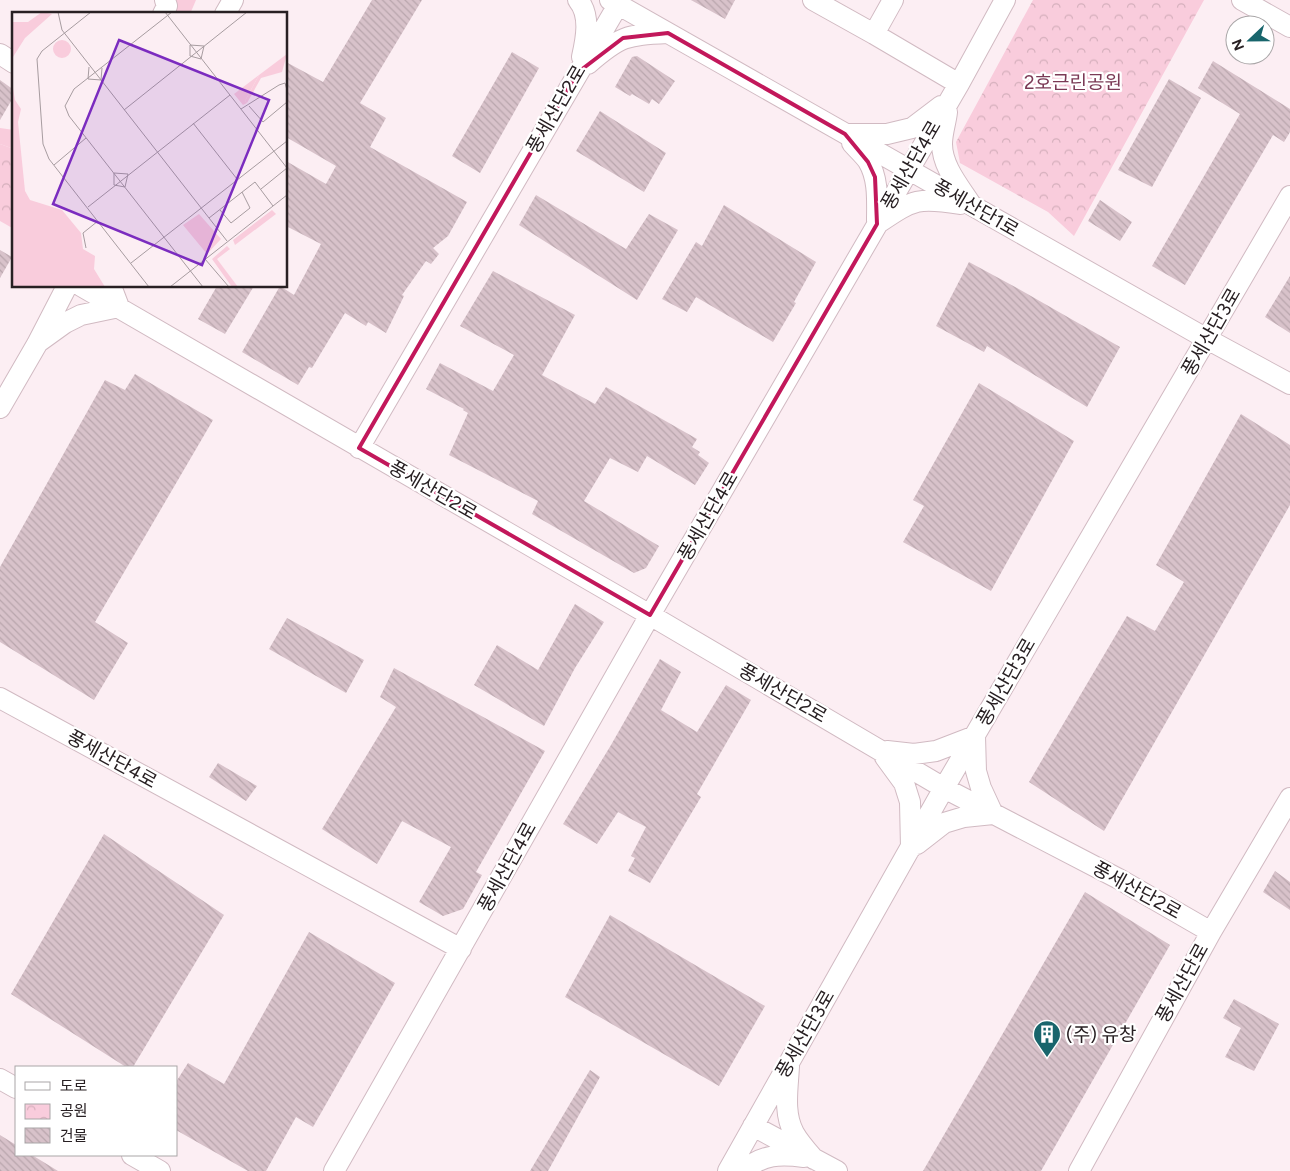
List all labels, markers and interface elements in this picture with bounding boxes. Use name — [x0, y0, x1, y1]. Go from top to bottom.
inset map — [12, 12, 288, 288]
north arrow — [1225, 15, 1275, 65]
text: N — [1229, 36, 1248, 53]
street label: 풍세산단2로 — [522, 61, 590, 157]
park label: 2호근린공원 — [1024, 71, 1122, 94]
street label: 풍세산단4로 — [876, 116, 946, 214]
street label: 풍세산단1로 — [929, 174, 1023, 242]
street label: 풍세산단3로 — [1177, 284, 1245, 380]
street label: 풍세산단2로 — [385, 456, 481, 524]
street label: 풍세산단4로 — [673, 467, 743, 565]
street label: 풍세산단3로 — [972, 634, 1040, 730]
street label: 풍세산단2로 — [735, 659, 831, 727]
street label: 풍세산단4로 — [63, 725, 161, 793]
street label: 풍세산단4로 — [473, 818, 541, 916]
street label: 풍세산단2로 — [1089, 856, 1185, 924]
street label: 풍세산단로 — [1151, 939, 1213, 1027]
street label: 풍세산단3로 — [771, 986, 839, 1082]
building icon: (주) 유창 — [1032, 1019, 1062, 1058]
place label: (주) 유창 — [1066, 1023, 1137, 1046]
legend — [15, 1066, 178, 1156]
text: 도로 — [60, 1077, 88, 1095]
text: 공원 — [60, 1102, 88, 1120]
text: 건물 — [60, 1127, 88, 1145]

